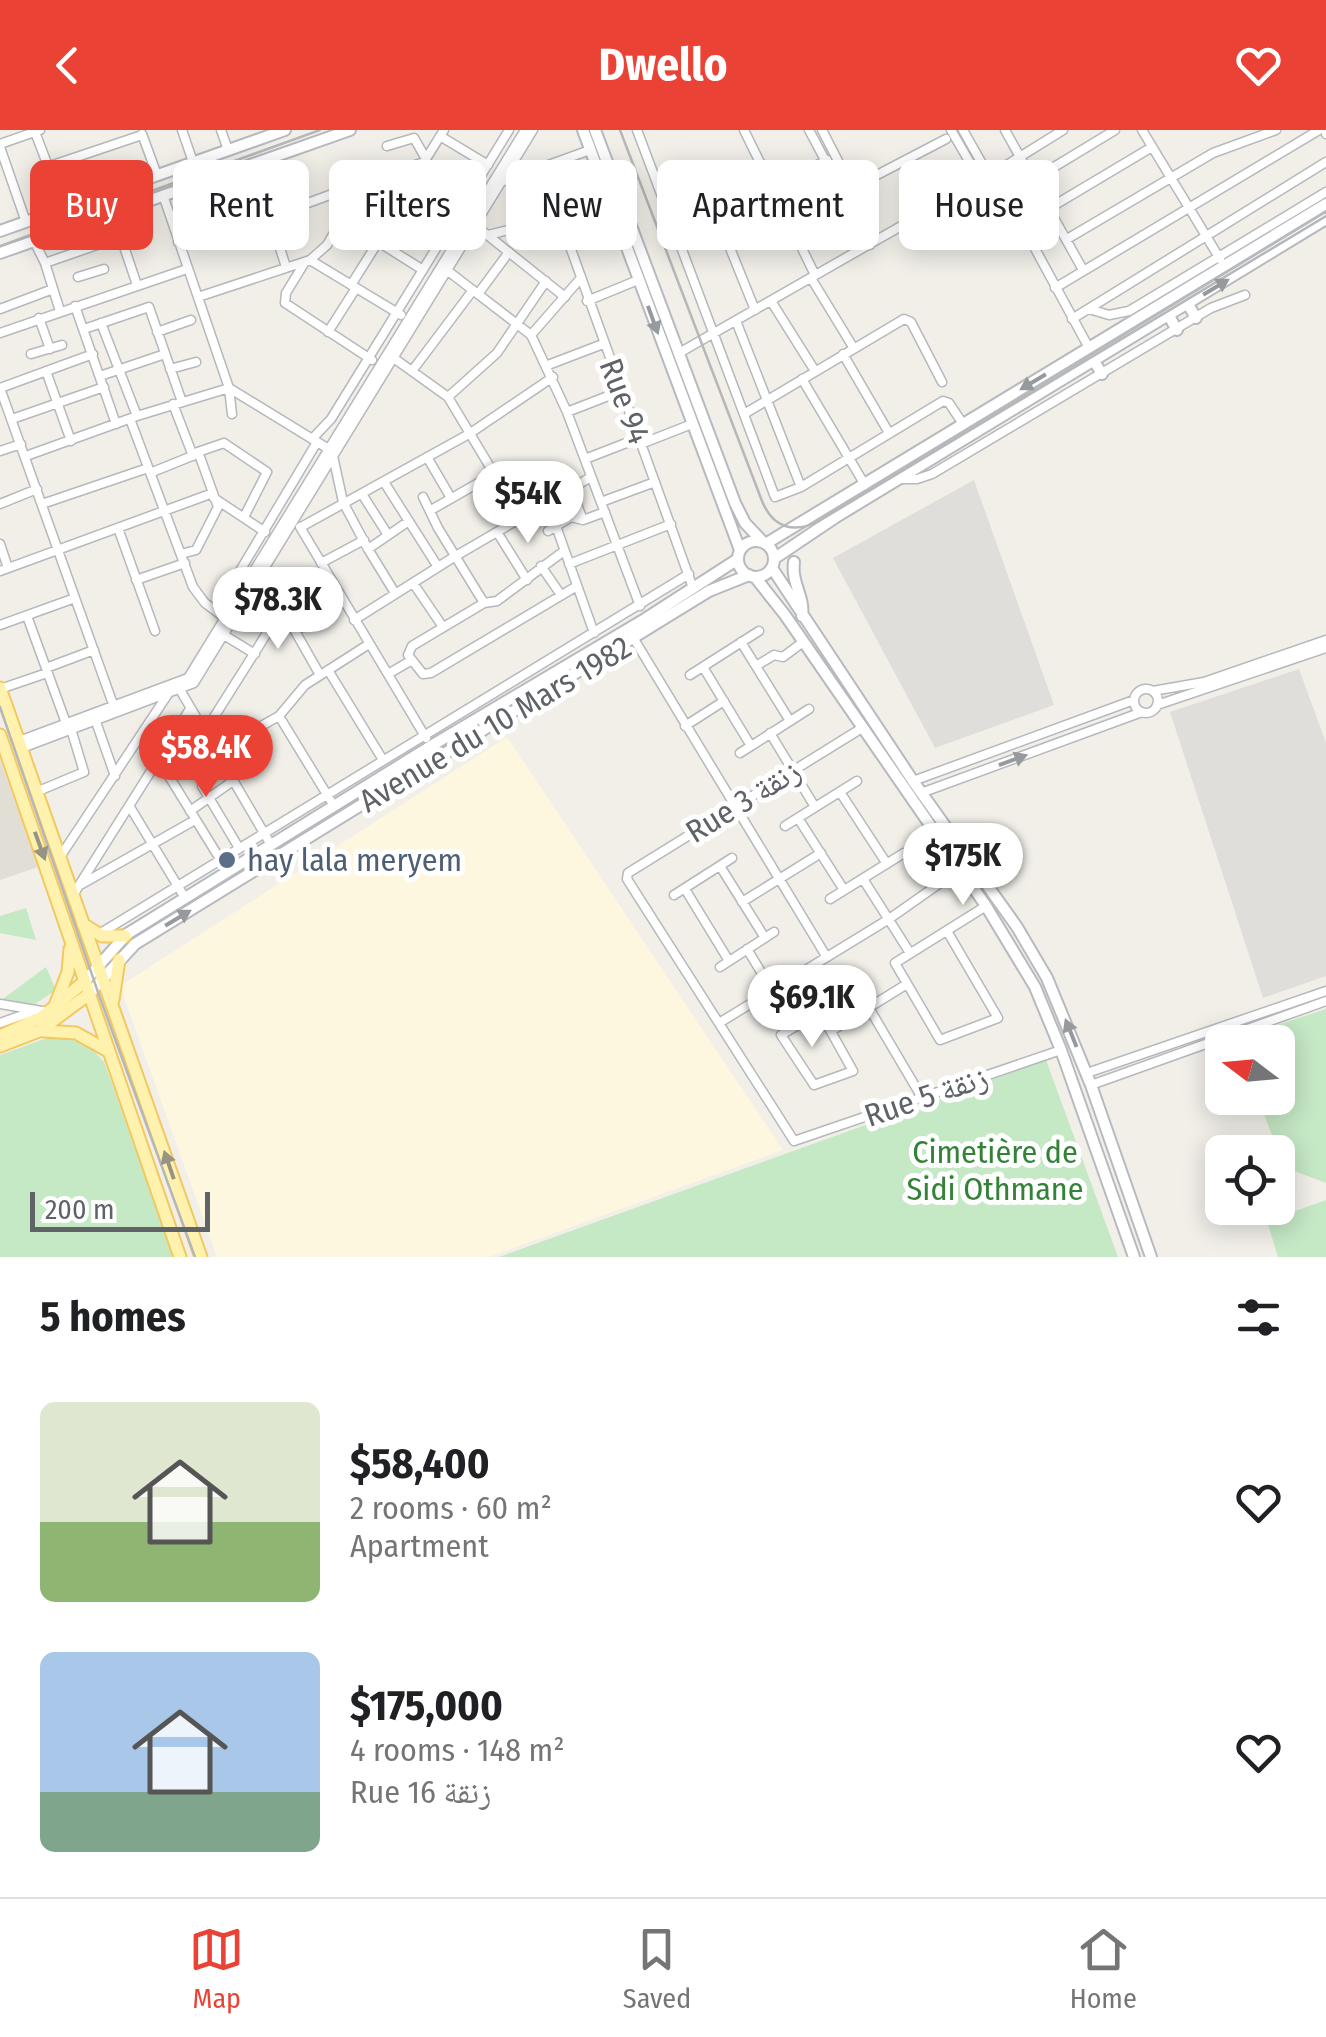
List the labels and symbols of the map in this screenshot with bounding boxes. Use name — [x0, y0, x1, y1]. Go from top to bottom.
one-way arrow — [1202, 279, 1230, 296]
one-way arrow — [646, 305, 661, 335]
street label: Rue 94 — [591, 353, 659, 449]
one-way arrow — [1019, 373, 1047, 390]
pin: $54K — [469, 461, 587, 546]
pin: $78.3K — [197, 567, 359, 652]
street label: Avenue du 10 Mars 1982 — [352, 628, 638, 820]
pin: $58.4K — [125, 715, 287, 800]
street label: Rue 3 زنقة — [679, 751, 807, 851]
one-way arrow — [998, 752, 1028, 767]
pin: $175K — [893, 823, 1033, 908]
one-way arrow — [33, 832, 48, 862]
place label: hay lala meryem — [247, 841, 462, 879]
marker: hay lala meryem — [216, 849, 238, 871]
one-way arrow — [164, 909, 191, 928]
pin: $69.1K — [731, 965, 893, 1050]
one-way arrow — [1062, 1018, 1078, 1048]
north arrow — [1205, 1025, 1295, 1115]
street label: Rue 5 زنقة — [859, 1057, 993, 1135]
park label: Cimetière de Sidi Othmane — [906, 1133, 1084, 1208]
one-way arrow — [161, 1150, 176, 1180]
scale bar — [30, 1187, 210, 1232]

